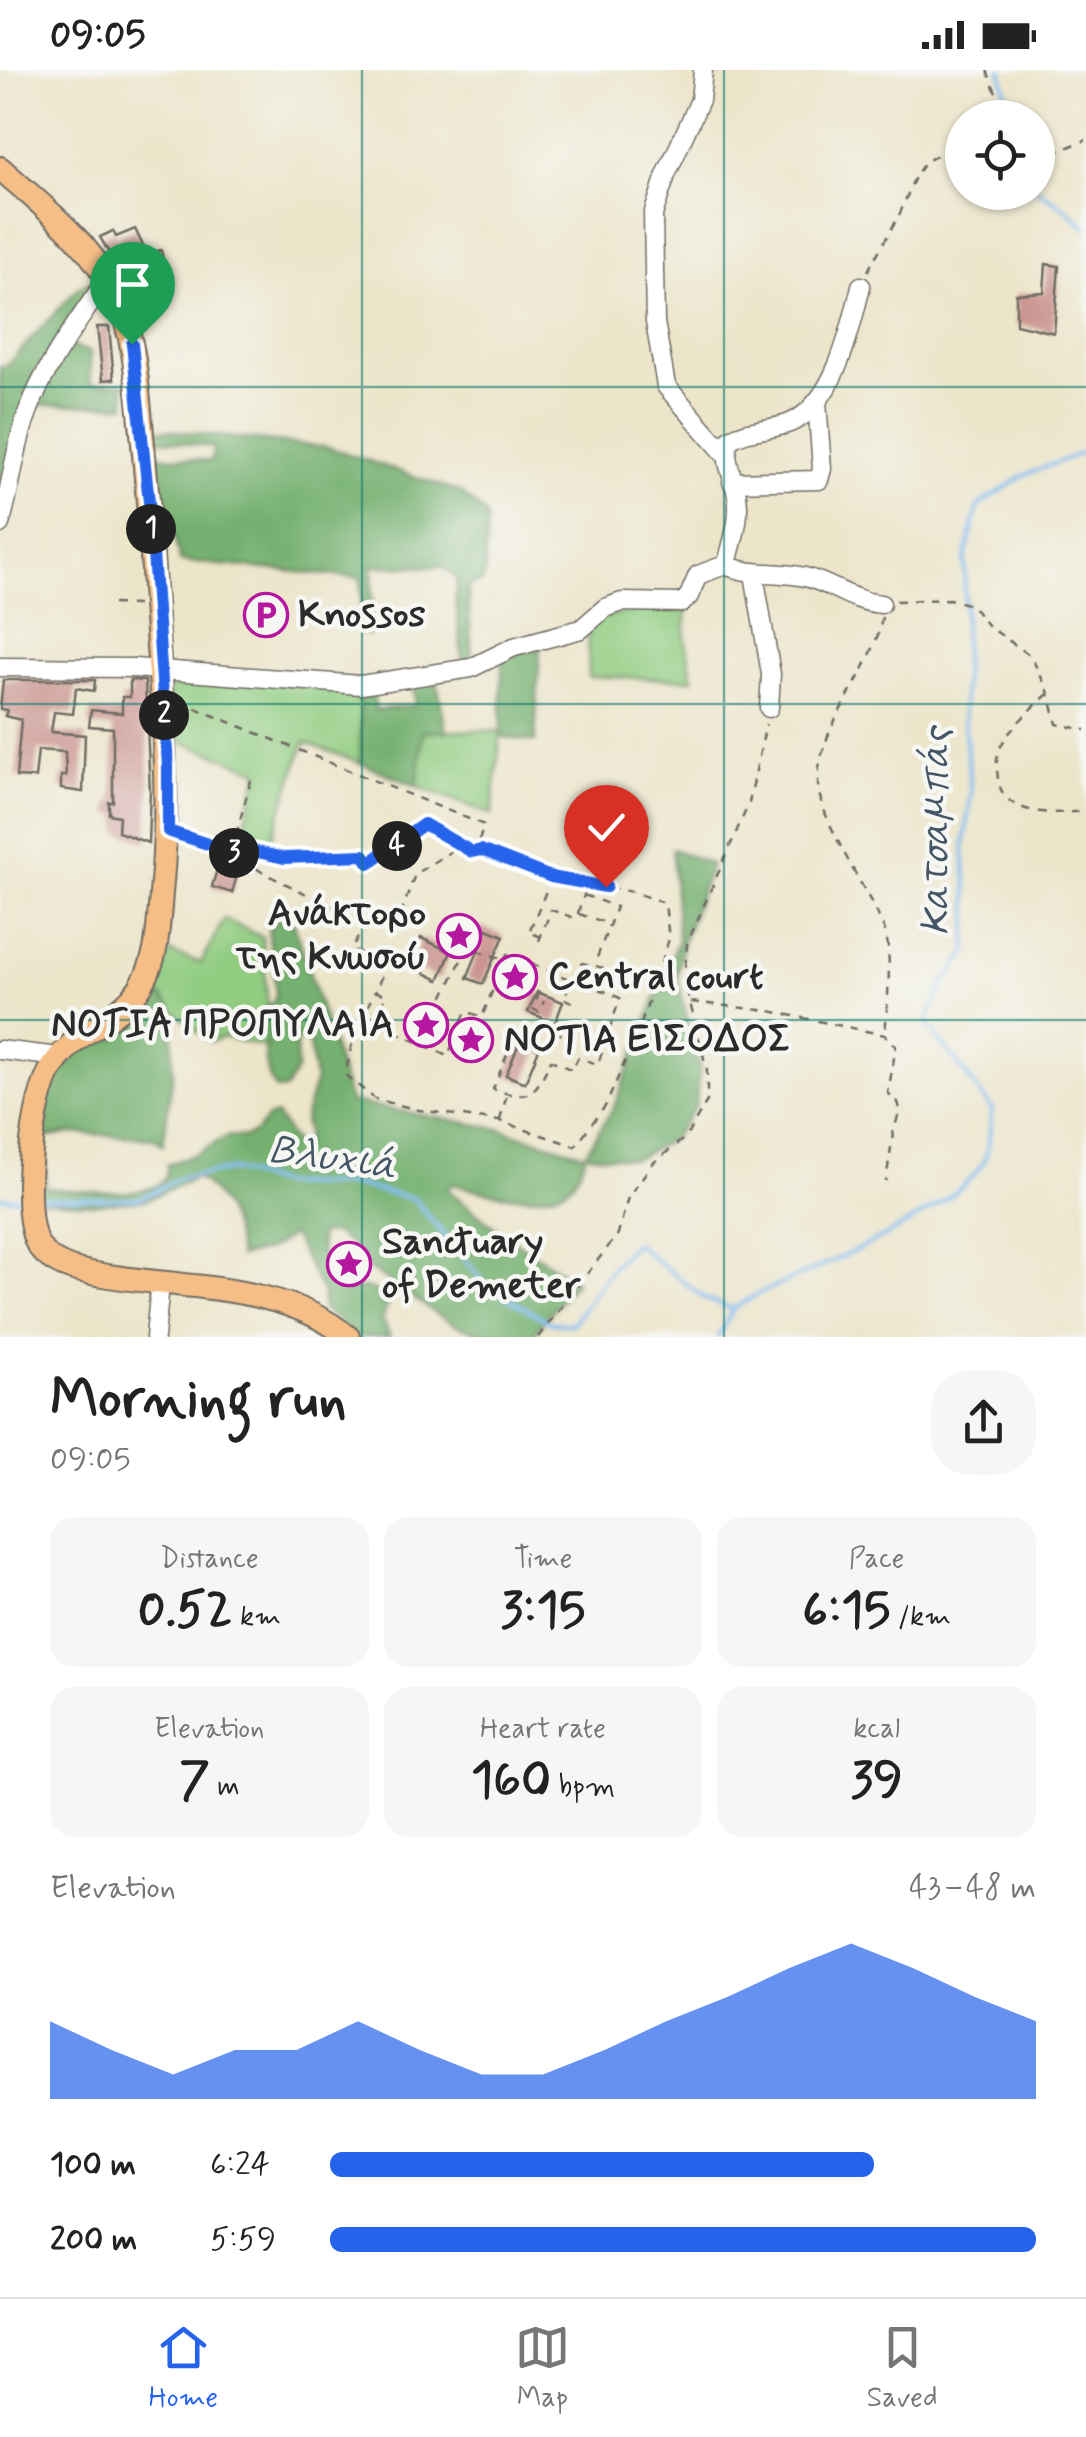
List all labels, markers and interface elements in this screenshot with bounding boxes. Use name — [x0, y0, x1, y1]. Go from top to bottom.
text: 09:05 — [50, 11, 146, 60]
map controls — [945, 100, 1055, 210]
button: locate — [945, 100, 1055, 210]
pin — [90, 242, 175, 345]
icon: arrive — [105, 257, 160, 312]
pin: 1 — [126, 504, 176, 554]
text: 1 — [145, 510, 157, 547]
place label: Knossos — [298, 591, 425, 640]
parking icon: Knossos — [243, 592, 289, 638]
pin: 2 — [139, 690, 189, 740]
text: 2 — [157, 696, 171, 733]
water label: Κατσαμπάς — [911, 724, 963, 935]
pin — [564, 785, 649, 888]
icon: check — [579, 800, 634, 855]
pin: 4 — [372, 821, 422, 871]
text: 4 — [389, 827, 405, 864]
pin: 3 — [209, 828, 259, 878]
text: 3 — [228, 834, 240, 871]
place label: Ανάκτορο της Κνωσού — [235, 890, 426, 983]
place icon: Ανάκτορο της Κνωσού — [436, 913, 482, 959]
place label: Central court — [548, 953, 763, 1002]
place icon: Central court — [492, 954, 538, 1000]
place label: NOTIA ΠΡΟΠΥΛΑΙΑ — [51, 1001, 394, 1050]
place icon: NOTIA ΠΡΟΠΥΛΑΙΑ — [403, 1002, 449, 1048]
place label: ΝΟΤΙΑ ΕΙΣΟΔΟΣ — [504, 1016, 791, 1065]
place icon: ΝΟΤΙΑ ΕΙΣΟΔΟΣ — [448, 1017, 494, 1063]
water label: Βλυχιά — [267, 1124, 399, 1194]
place label: Sanctuary of Demeter — [382, 1218, 582, 1311]
place icon: Sanctuary of Demeter — [326, 1241, 372, 1287]
text: Morning run — [50, 1365, 347, 1437]
button: share — [931, 1370, 1036, 1475]
text: 09:05 — [50, 1439, 130, 1481]
text: Distance — [160, 1541, 259, 1578]
text: Time — [514, 1541, 572, 1578]
text: Pace — [849, 1541, 905, 1578]
text: 0.52 — [138, 1578, 232, 1644]
text: 3:15 — [501, 1578, 585, 1644]
text: 6:15 — [802, 1578, 890, 1644]
text: km — [232, 1599, 281, 1636]
text: /km — [890, 1599, 951, 1636]
text: Elevation — [154, 1711, 264, 1748]
text: Heart rate — [480, 1711, 606, 1748]
text: kcal — [853, 1711, 900, 1748]
text: 7 — [179, 1748, 210, 1814]
text: 160 — [471, 1748, 551, 1814]
text: 39 — [850, 1748, 903, 1814]
text: m — [210, 1769, 239, 1806]
text: bpm — [551, 1769, 615, 1806]
text: Elevation — [50, 1867, 176, 1909]
text: 43–48 m — [909, 1867, 1036, 1909]
text: 100 m — [50, 2144, 136, 2186]
text: 6:24 — [210, 2144, 270, 2186]
text: 200 m — [50, 2219, 137, 2261]
text: 5:59 — [210, 2219, 276, 2261]
tab: Home — [148, 2320, 218, 2417]
tab: Map — [515, 2320, 570, 2417]
tab: Saved — [867, 2320, 938, 2417]

